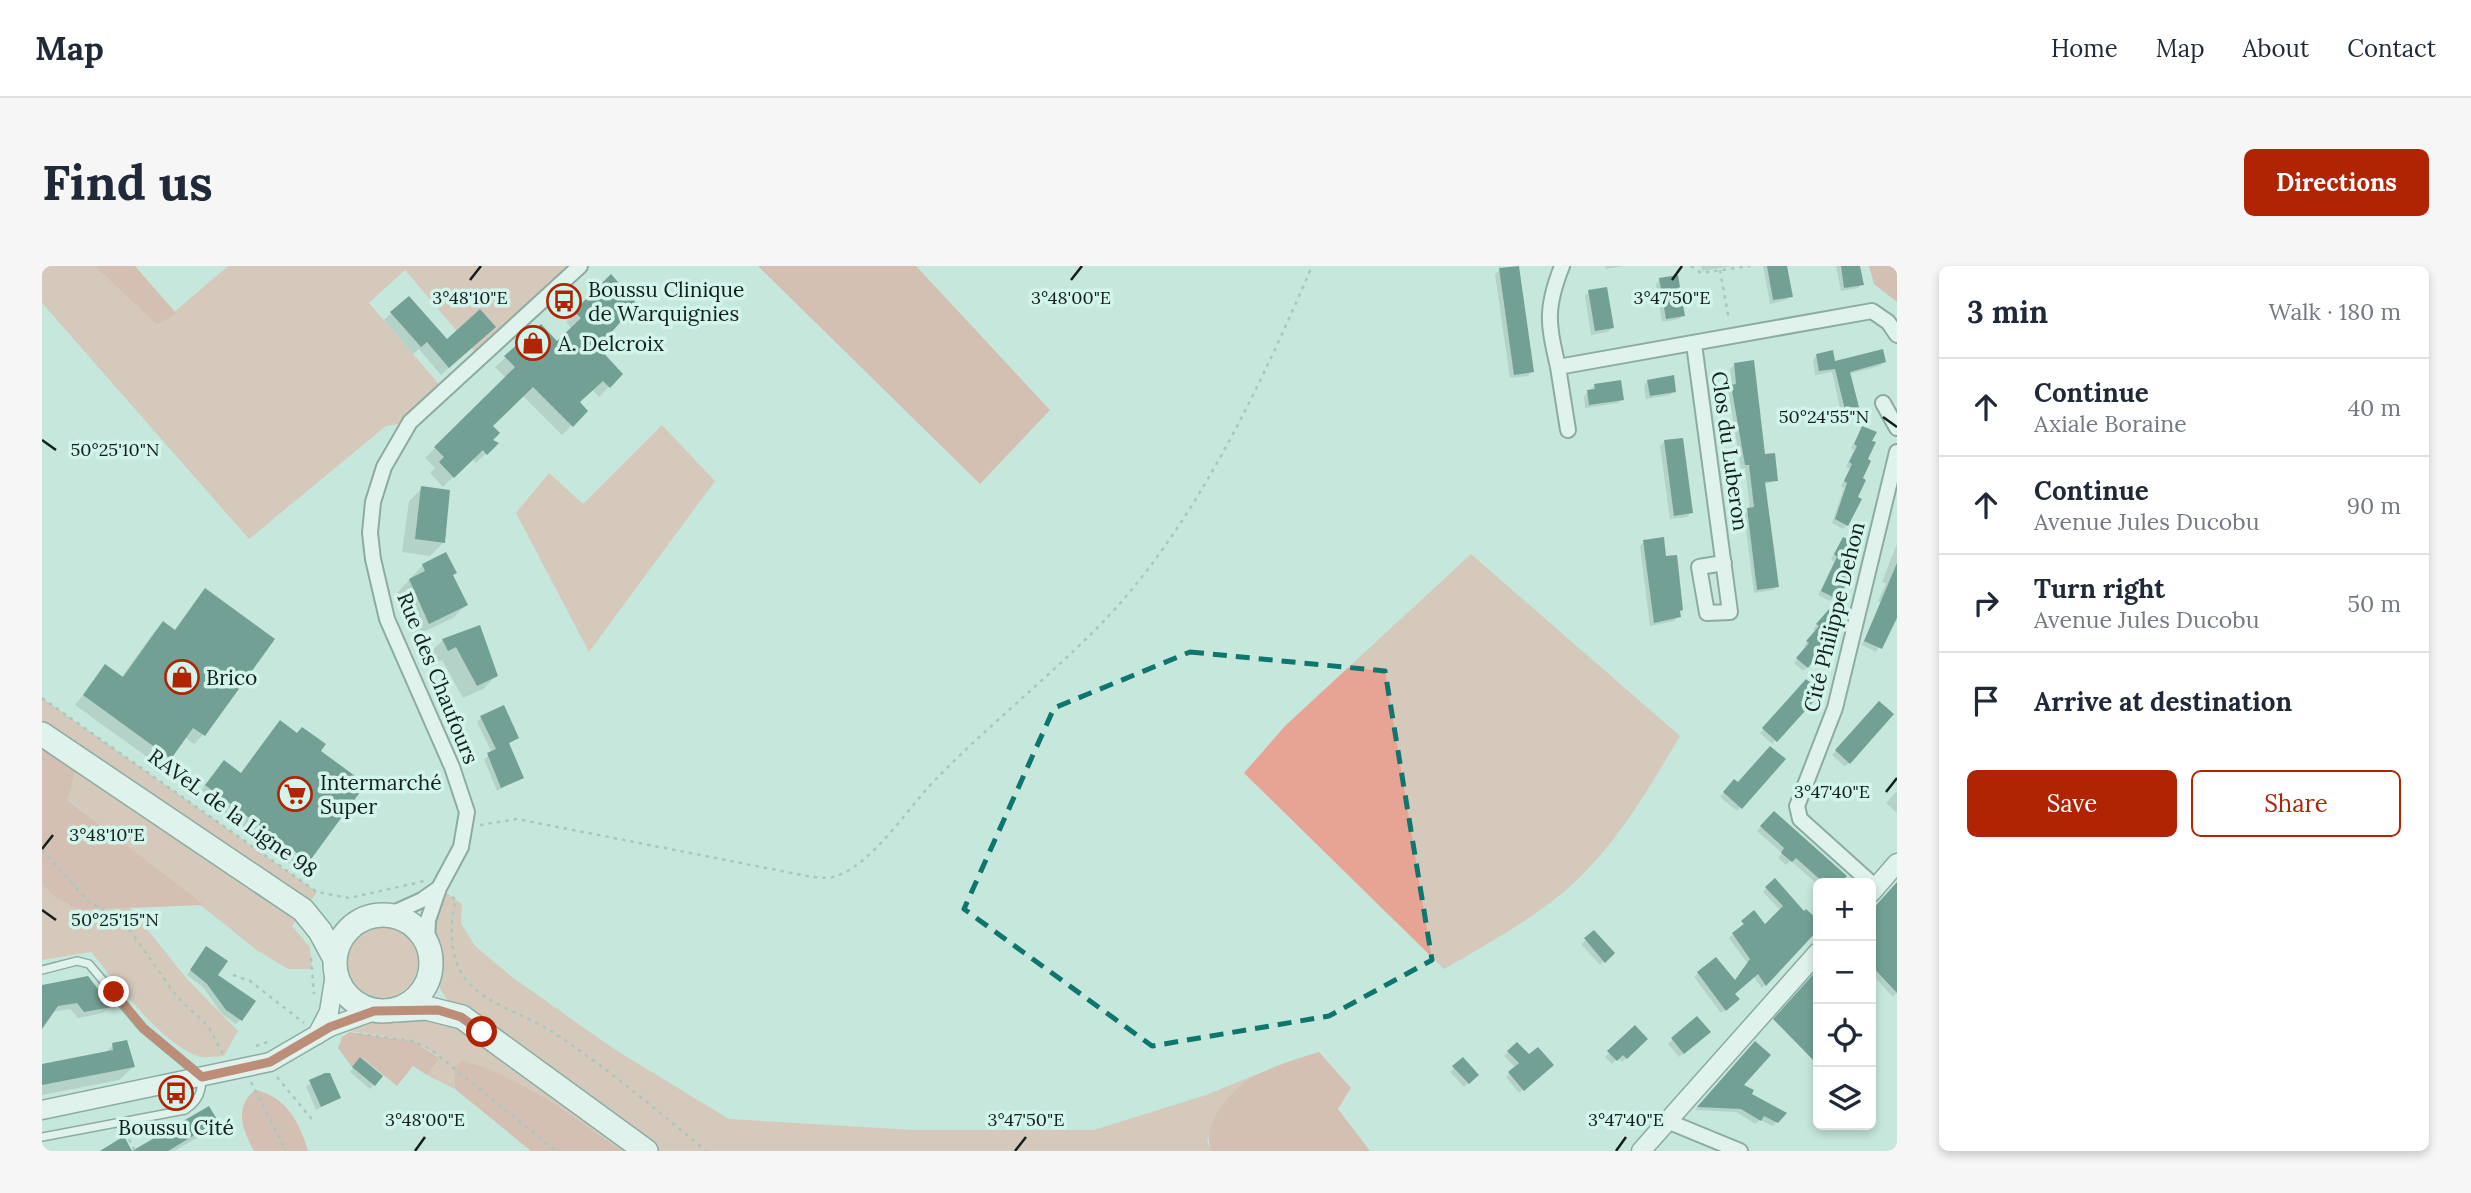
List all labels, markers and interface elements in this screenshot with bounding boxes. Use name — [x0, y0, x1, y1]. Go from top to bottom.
text: Map — [35, 27, 104, 69]
text: Home — [2051, 33, 2118, 64]
text: Map — [2156, 33, 2205, 64]
text: About — [2243, 33, 2309, 64]
text: Contact — [2347, 33, 2436, 64]
button: Directions — [2244, 149, 2429, 216]
text: Find us — [42, 151, 213, 213]
place label: Boussu Clinique de Warquignies — [588, 276, 744, 327]
bus stop icon: Boussu Clinique de Warquignies — [545, 282, 583, 320]
text: 3°48'10"E — [432, 286, 508, 309]
text: 3°48'00"E — [1031, 286, 1111, 309]
text: 3°47'50"E — [1634, 286, 1710, 309]
text: 3 min — [1967, 293, 2048, 331]
text: Walk · 180 m — [2268, 297, 2401, 326]
shop icon: A. Delcroix — [514, 324, 552, 362]
place label: A. Delcroix — [557, 330, 664, 357]
street label: Clos du Luberon — [1705, 370, 1755, 533]
text: Continue — [2034, 376, 2149, 409]
icon: ahead — [1967, 388, 2005, 426]
text: 40 m — [2348, 393, 2401, 422]
text: 50°24'55"N — [1779, 405, 1869, 428]
text: Axiale Boraine — [2034, 409, 2187, 438]
text: 50°25'10"N — [70, 438, 160, 461]
text: Continue — [2034, 474, 2149, 507]
icon: ahead — [1967, 486, 2005, 524]
text: 90 m — [2347, 491, 2401, 520]
text: Avenue Jules Ducobu — [2034, 507, 2259, 536]
street label: Cité Philippe Dehon — [1797, 519, 1871, 715]
text: Turn right — [2034, 572, 2165, 605]
icon: right — [1967, 584, 2005, 622]
street label: Rue des Chaufours — [391, 588, 485, 768]
text: 50 m — [2348, 589, 2401, 618]
text: Avenue Jules Ducobu — [2034, 605, 2259, 634]
shop icon: Brico — [163, 658, 201, 696]
place label: Brico — [206, 664, 257, 691]
icon: arrive — [1967, 682, 2005, 720]
text: Arrive at destination — [2034, 685, 2292, 718]
street label: RAVeL de la Ligne 98 — [143, 742, 323, 884]
place label: Intermarché Super — [320, 769, 442, 820]
button: Save — [1967, 770, 2177, 837]
button: Share — [2191, 770, 2401, 837]
supermarket icon: Intermarché Super — [276, 775, 314, 813]
text: 3°47'40"E — [1794, 780, 1870, 803]
text: 3°48'10"E — [69, 823, 145, 846]
map controls — [1813, 878, 1876, 1130]
button: + — [1813, 878, 1876, 941]
text: 50°25'15"N — [71, 908, 159, 931]
button: − — [1813, 941, 1876, 1004]
route end — [98, 976, 129, 1007]
button: locate — [1813, 1004, 1876, 1067]
route start — [466, 1016, 497, 1047]
button: layers — [1813, 1067, 1876, 1130]
bus stop icon: Boussu Cité — [157, 1074, 195, 1112]
text: 3°48'00"E — [385, 1108, 465, 1131]
text: 3°47'50"E — [988, 1108, 1064, 1131]
text: 3°47'40"E — [1588, 1108, 1664, 1131]
place label: Boussu Cité — [118, 1114, 234, 1141]

